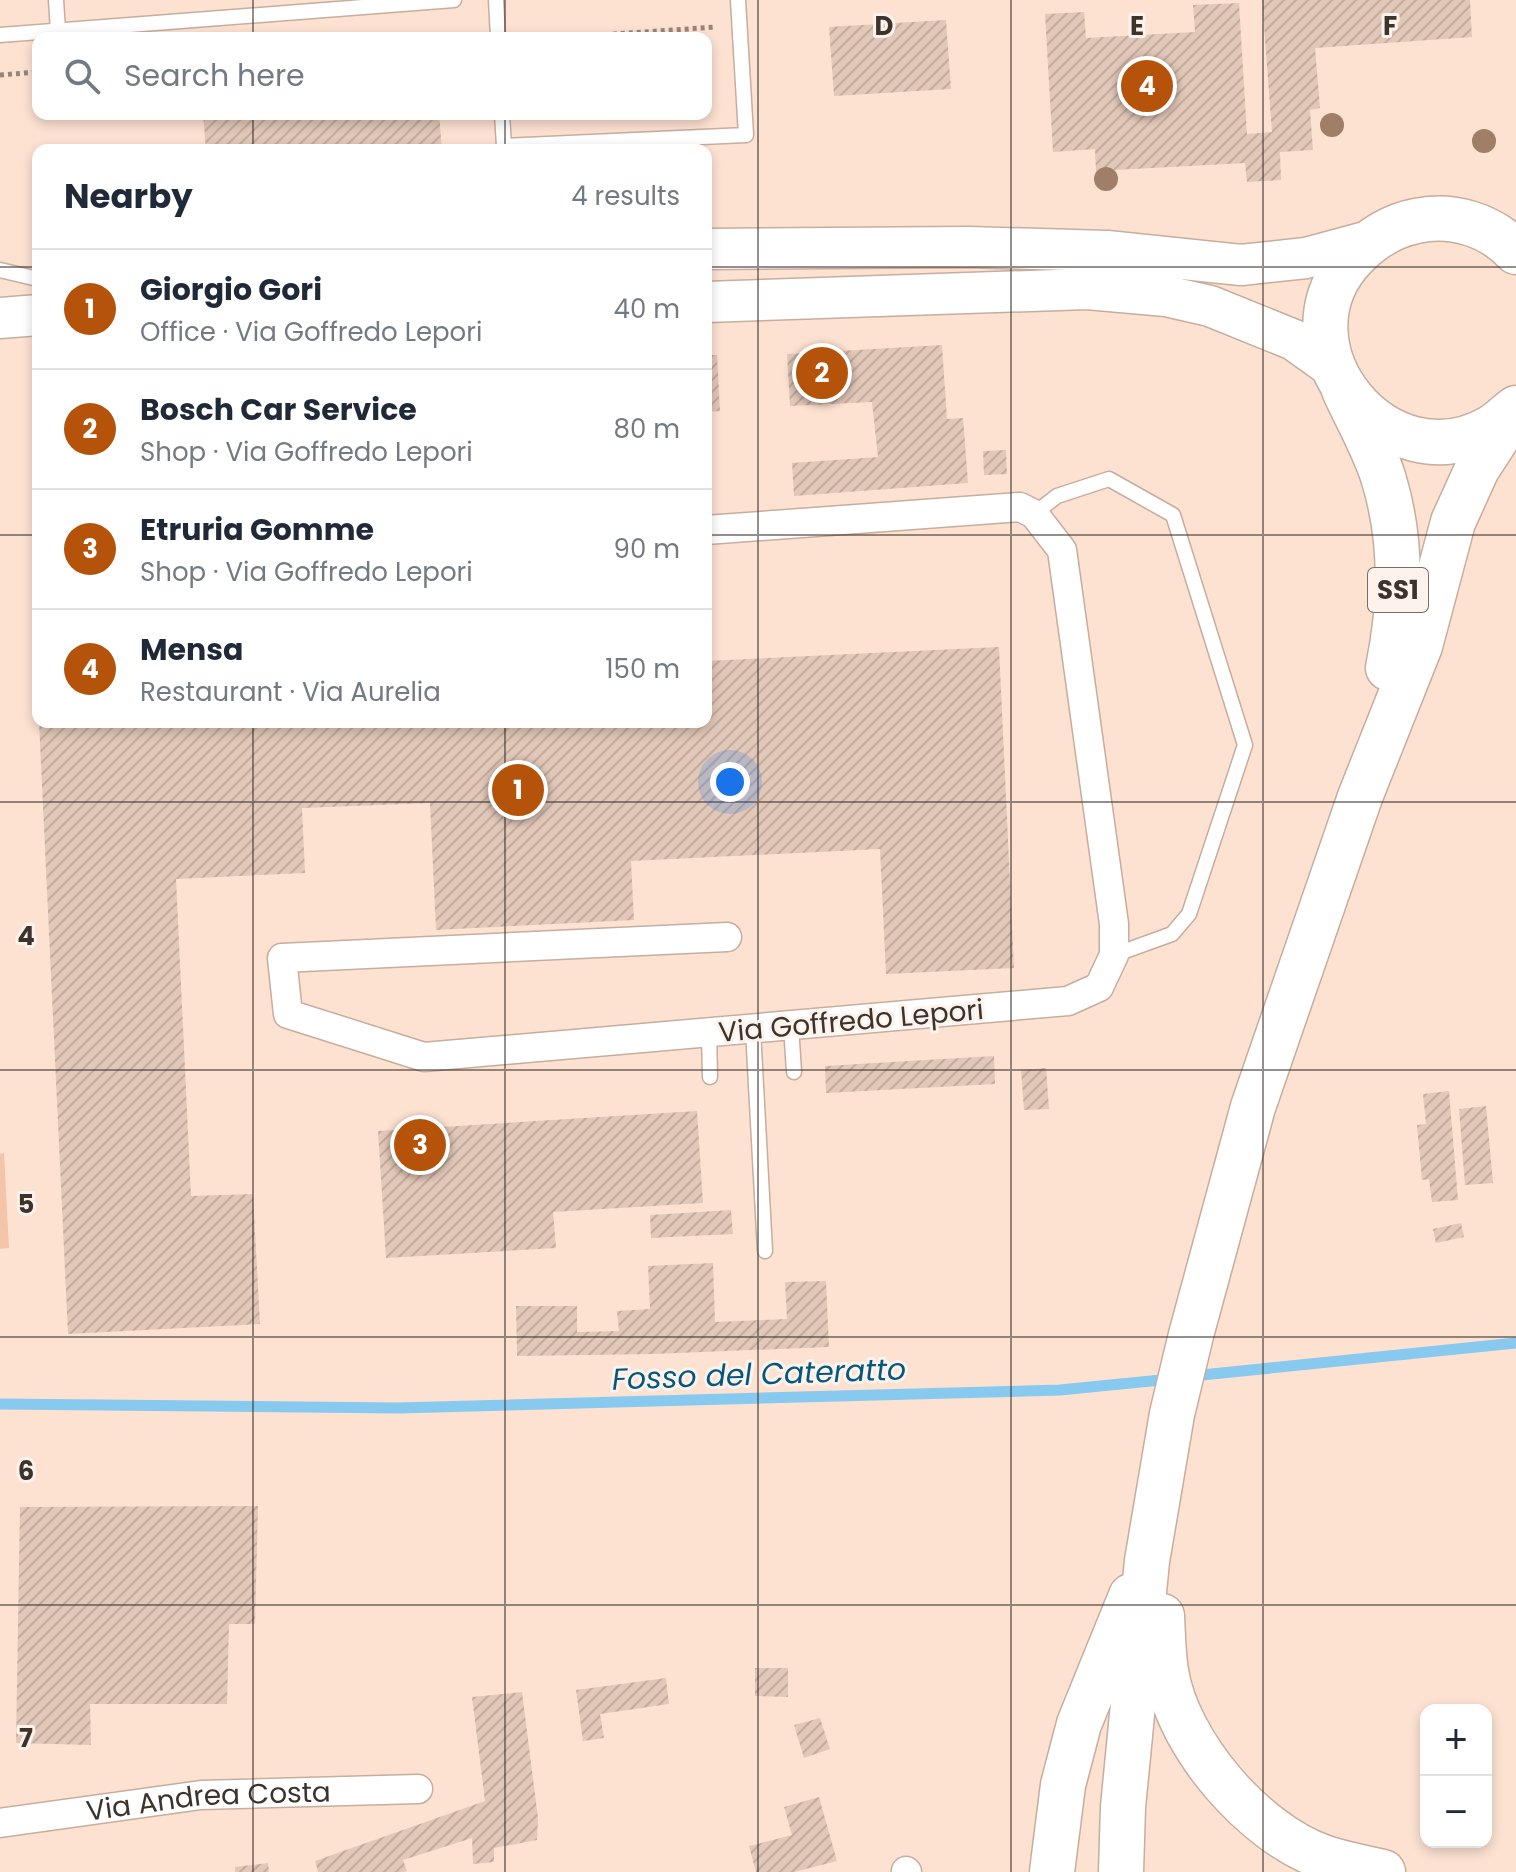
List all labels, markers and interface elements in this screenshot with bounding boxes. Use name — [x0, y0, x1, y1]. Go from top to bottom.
text: D — [875, 8, 894, 44]
text: E — [1130, 8, 1144, 44]
text: F — [1383, 8, 1397, 44]
search box — [32, 32, 712, 120]
icon: search — [60, 54, 104, 98]
text: Search here — [124, 54, 305, 97]
pin: 4 — [1121, 56, 1173, 116]
text: Nearby — [64, 172, 193, 220]
text: 4 results — [571, 178, 680, 214]
text: Giorgio Gori — [140, 268, 322, 311]
text: 1 — [85, 291, 95, 327]
text: 40 m — [614, 291, 680, 327]
text: Office · Via Goffredo Lepori — [140, 314, 482, 350]
pin: 2 — [796, 343, 848, 403]
text: Bosch Car Service — [140, 388, 417, 431]
text: 2 — [83, 411, 97, 447]
text: 80 m — [614, 411, 680, 447]
text: Shop · Via Goffredo Lepori — [140, 434, 473, 470]
text: Etruria Gomme — [140, 508, 374, 551]
text: 3 — [82, 531, 98, 567]
text: 90 m — [614, 531, 680, 567]
text: Shop · Via Goffredo Lepori — [140, 554, 473, 590]
road number: SS1 — [1368, 568, 1428, 612]
text: Mensa — [140, 628, 243, 671]
text: 4 — [81, 651, 99, 687]
text: 150 m — [605, 651, 680, 687]
text: Restaurant · Via Aurelia — [140, 674, 441, 710]
pin: 1 — [492, 760, 544, 820]
your location — [710, 762, 750, 802]
text: 4 — [17, 918, 35, 954]
street label: Via Goffredo Lepori — [717, 990, 985, 1052]
pin: 3 — [394, 1115, 446, 1175]
text: 5 — [18, 1186, 34, 1222]
water label: Fosso del Cateratto — [611, 1347, 907, 1401]
text: 6 — [18, 1453, 34, 1489]
map controls — [1420, 1704, 1492, 1848]
button: + — [1420, 1704, 1492, 1776]
text: 7 — [19, 1720, 33, 1756]
street label: Via Andrea Costa — [84, 1772, 331, 1830]
button: − — [1420, 1776, 1492, 1848]

